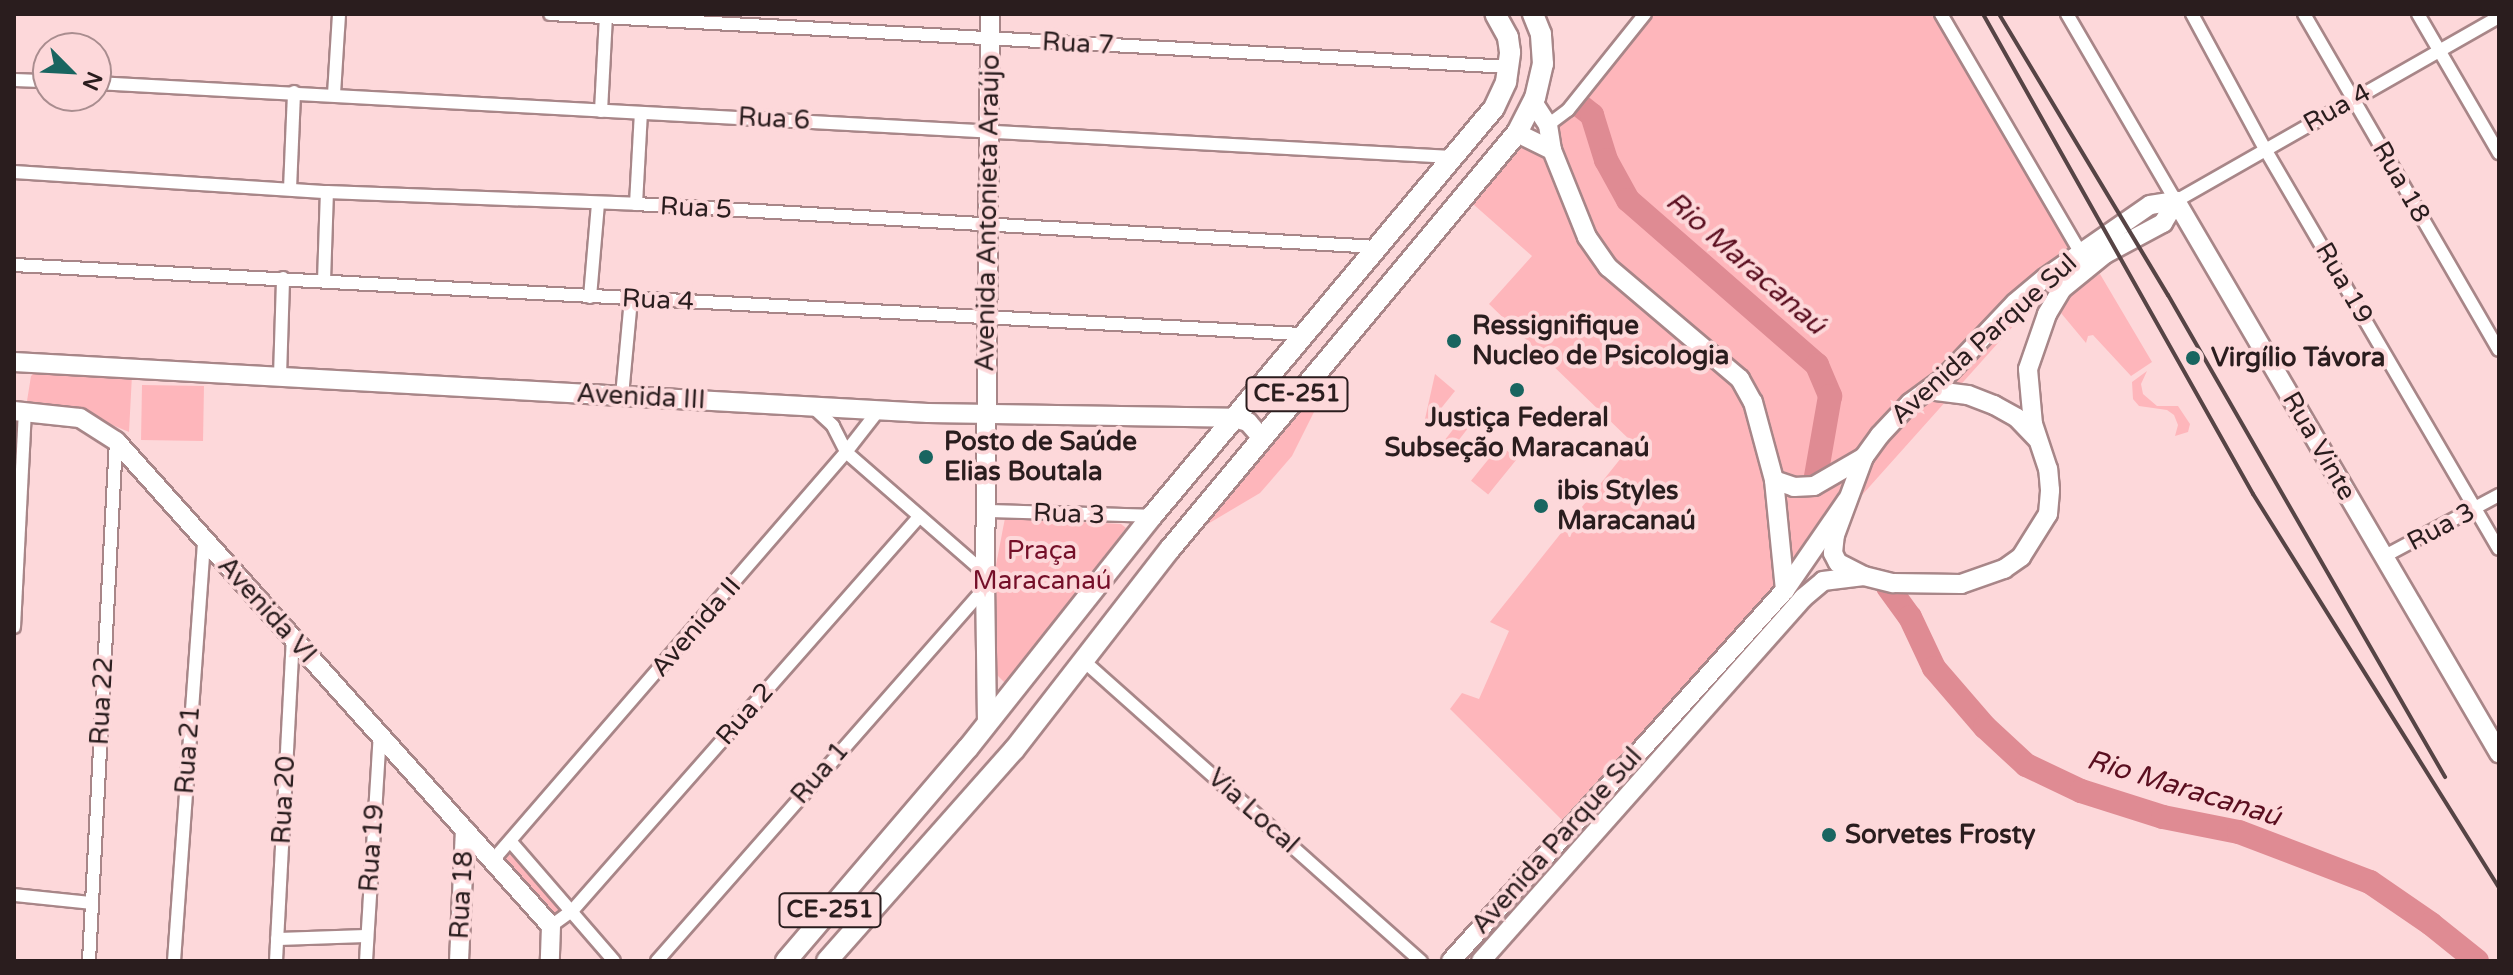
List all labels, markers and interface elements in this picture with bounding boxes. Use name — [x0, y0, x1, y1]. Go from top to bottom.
street label: Rua 7 — [1041, 27, 1115, 61]
north arrow — [32, 32, 112, 112]
street label: Avenida Antonieta Araújo — [970, 54, 1006, 372]
text: N — [77, 68, 108, 94]
street label: Rua 4 — [2298, 77, 2376, 139]
street label: Rua 6 — [737, 102, 811, 136]
street label: Rua 18 — [2365, 136, 2437, 228]
water label: Rio Maracanaú — [1659, 184, 1833, 342]
street label: Rua 5 — [659, 191, 733, 225]
street label: Rua 19 — [2308, 237, 2380, 329]
street label: Avenida Parque Sul — [1885, 247, 2083, 431]
street label: Rua 4 — [621, 283, 695, 317]
place label: Ressignifique Nucleo de Psicologia — [1472, 310, 1729, 372]
marker: Ressignifique Nucleo de Psicologia — [1443, 330, 1465, 352]
place label: Virgílio Távora — [2211, 342, 2385, 374]
marker: Virgílio Távora — [2182, 347, 2204, 369]
road number: CE-251 — [1245, 374, 1349, 414]
street label: Avenida III — [576, 378, 706, 416]
marker: Justiça Federal Subseção Maracanaú — [1508, 381, 1526, 399]
street label: Rua Vinte — [2275, 386, 2363, 506]
place label: Justiça Federal Subseção Maracanaú — [1384, 402, 1650, 464]
place label: Posto de Saúde Elias Boutala — [944, 426, 1137, 488]
marker: Posto de Saúde Elias Boutala — [915, 446, 937, 468]
place label: ibis Styles Maracanaú — [1557, 475, 1696, 536]
street label: Rua 3 — [2402, 496, 2480, 558]
street label: Rua 3 — [1032, 497, 1106, 531]
marker: ibis Styles Maracanaú — [1532, 497, 1550, 515]
park label: Praça Maracanaú — [973, 535, 1111, 596]
street label: Avenida VI — [211, 550, 323, 670]
street label: Avenida II — [644, 571, 748, 683]
street label: Rua 22 — [84, 656, 120, 746]
street label: Rua 2 — [710, 677, 780, 751]
street label: Rua 21 — [169, 705, 207, 795]
street label: Rua 1 — [785, 736, 855, 810]
street label: Avenida Parque Sul — [1465, 742, 1649, 940]
water label: Rio Maracanaú — [2083, 743, 2285, 833]
street label: Rua 20 — [266, 755, 302, 845]
street label: Via Local — [1201, 762, 1305, 860]
street label: Rua 19 — [353, 803, 391, 893]
place label: Sorvetes Frosty — [1845, 819, 2035, 851]
marker: Sorvetes Frosty — [1820, 826, 1838, 844]
street label: Rua 18 — [444, 850, 480, 940]
road number: CE-251 — [778, 890, 882, 930]

